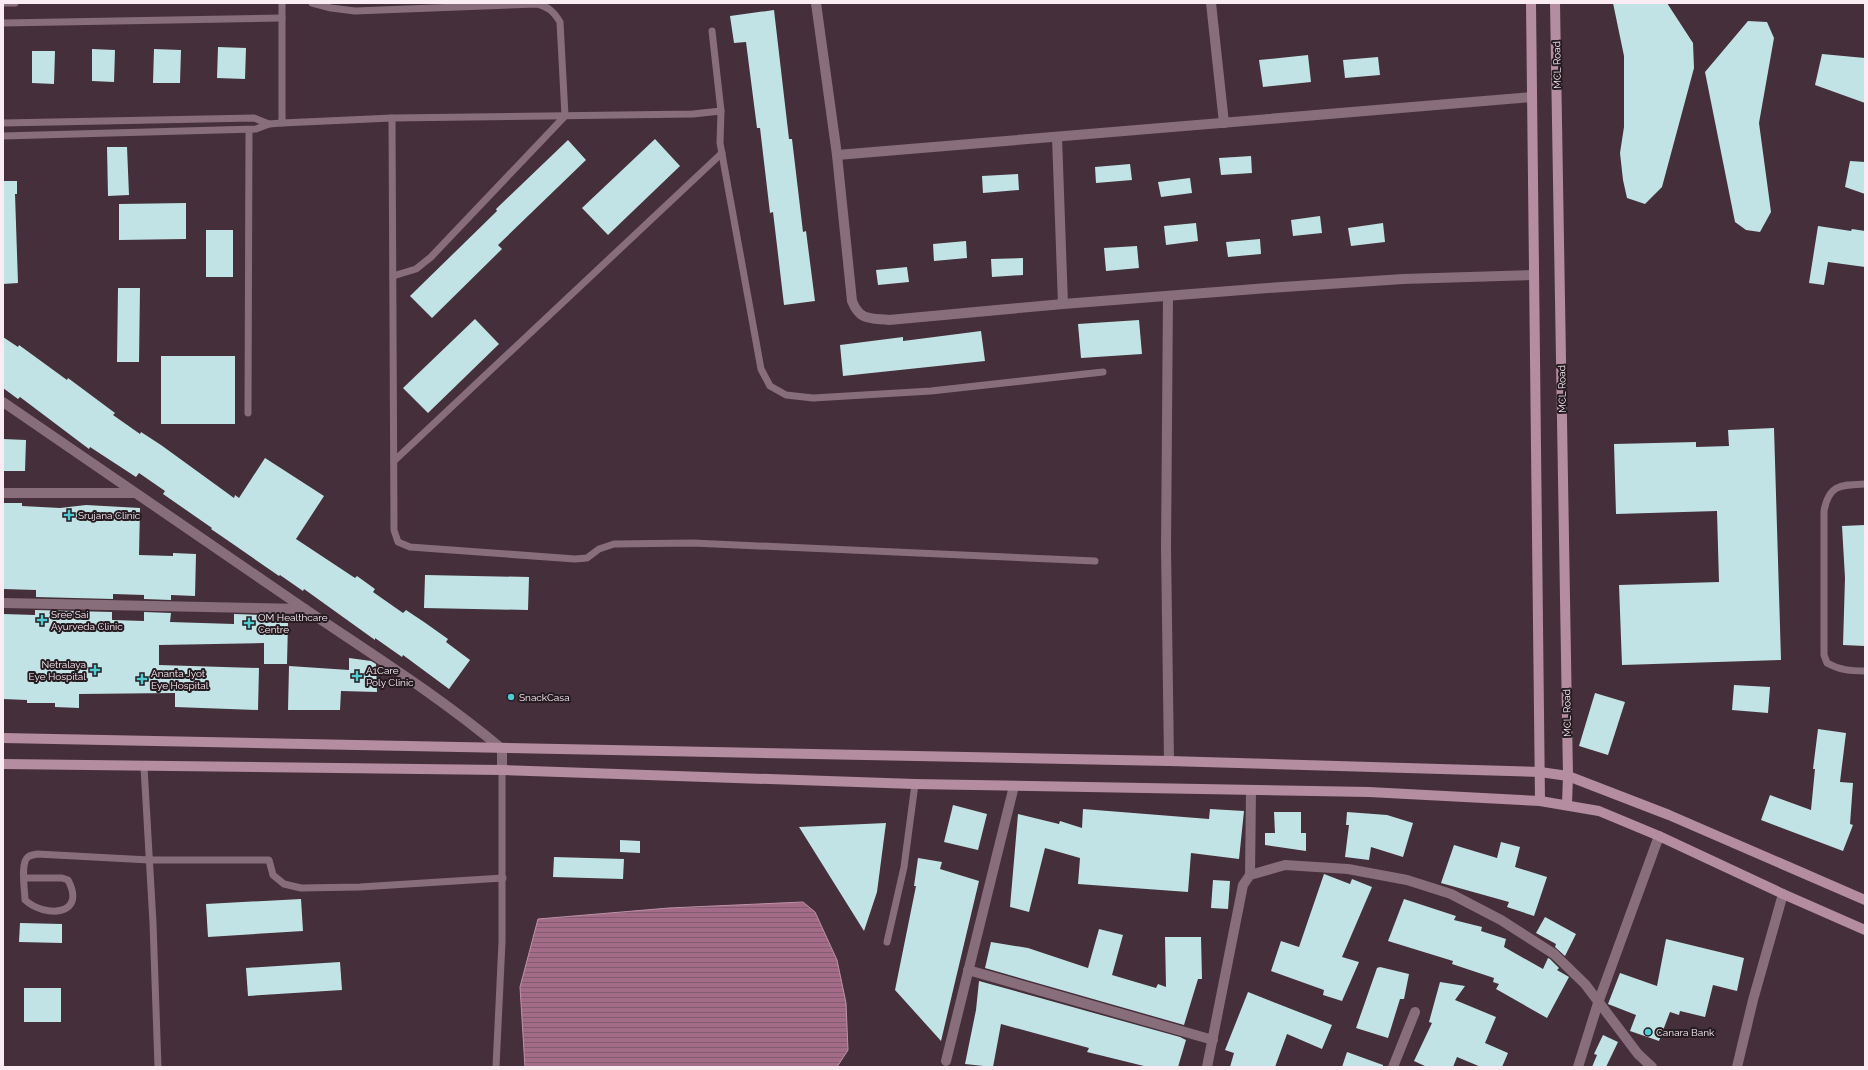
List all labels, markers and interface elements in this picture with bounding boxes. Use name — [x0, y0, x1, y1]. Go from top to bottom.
street label: MCL Road — [1551, 41, 1563, 89]
street label: MCL Road — [1556, 365, 1568, 413]
marker: Srujana Clinic — [63, 509, 75, 521]
place label: Srujana Clinic — [78, 510, 141, 521]
place label: Sree Sai Ayurveda Clinic — [51, 609, 123, 632]
place label: OM Healthcare Centre — [258, 612, 328, 635]
marker: Sree Sai Ayurveda Clinic — [36, 614, 48, 626]
marker: OM Healthcare Centre — [243, 617, 255, 629]
place label: Netralaya Eye Hospital — [29, 659, 86, 682]
marker: Netralaya Eye Hospital — [89, 664, 101, 676]
place label: A1Care Poly Clinic — [366, 665, 414, 688]
place label: Ananta Jyot Eye Hospital — [151, 668, 209, 691]
marker: A1Care Poly Clinic — [351, 670, 363, 682]
marker: Ananta Jyot Eye Hospital — [136, 673, 148, 685]
street label: MCL Road — [1561, 689, 1573, 737]
marker: SnackCasa — [506, 692, 516, 702]
place label: SnackCasa — [519, 692, 570, 703]
marker: Canara Bank — [1643, 1027, 1653, 1037]
place label: Canara Bank — [1656, 1027, 1715, 1038]

